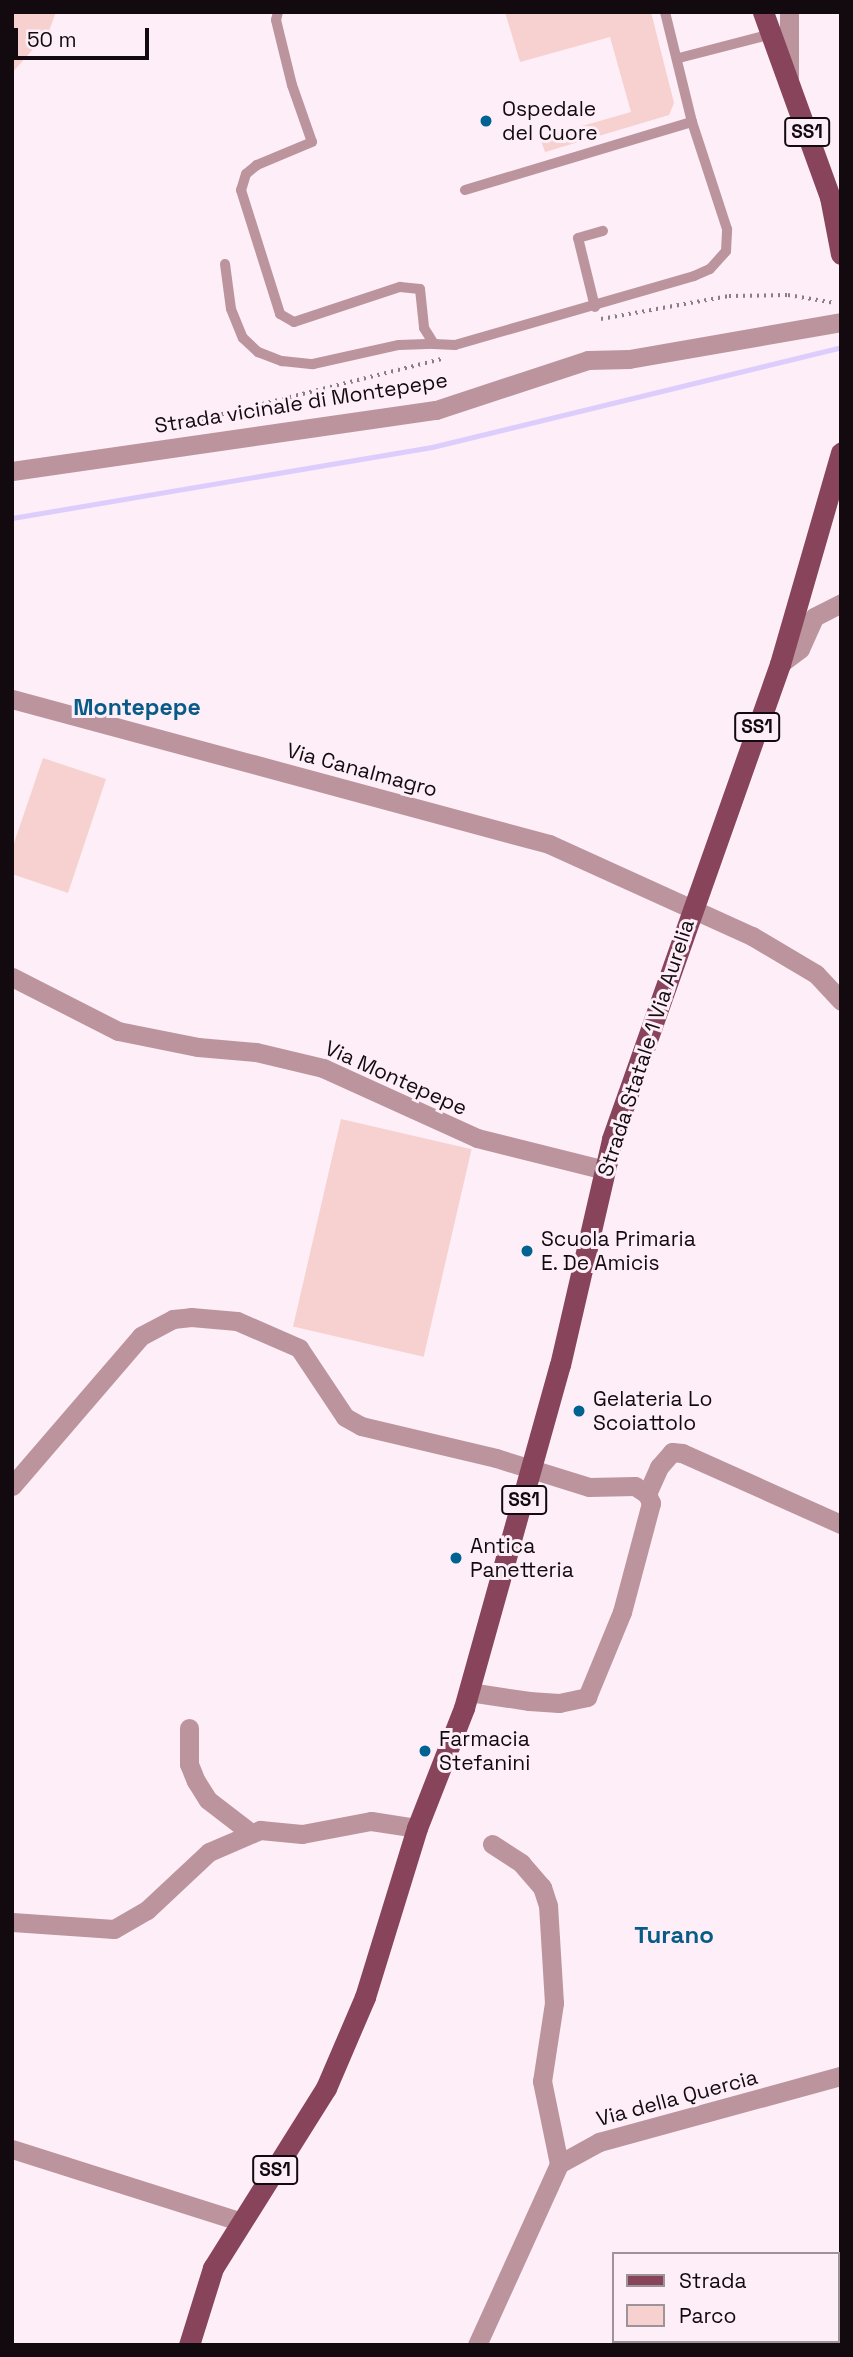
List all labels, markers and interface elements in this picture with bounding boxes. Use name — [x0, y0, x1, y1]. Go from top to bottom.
scale bar — [18, 14, 152, 58]
text: 50 m — [27, 26, 77, 53]
place label: Ospedale del Cuore — [502, 96, 598, 146]
marker: Ospedale del Cuore — [476, 111, 496, 131]
road number: SS1 — [782, 116, 832, 148]
street label: Strada vicinale di Montepepe — [153, 367, 449, 439]
district label: Montepepe — [73, 693, 201, 721]
road number: SS1 — [732, 712, 782, 742]
street label: Via Canalmagro — [284, 738, 440, 802]
street label: Strada Statale 1 Via Aurelia — [592, 916, 700, 1180]
street label: Via Montepepe — [321, 1035, 471, 1121]
place label: Scuola Primaria E. De Amicis — [541, 1226, 696, 1276]
marker: Scuola Primaria E. De Amicis — [519, 1243, 535, 1259]
place label: Gelateria Lo Scoiattolo — [593, 1386, 712, 1436]
marker: Gelateria Lo Scoiattolo — [571, 1403, 587, 1419]
road number: SS1 — [500, 1484, 548, 1516]
place label: Antica Panetteria — [470, 1533, 574, 1583]
marker: Antica Panetteria — [448, 1550, 464, 1566]
place label: Farmacia Stefanini — [439, 1726, 530, 1776]
marker: Farmacia Stefanini — [417, 1743, 433, 1759]
district label: Turano — [634, 1921, 714, 1949]
street label: Via della Quercia — [594, 2064, 760, 2132]
road number: SS1 — [250, 2154, 300, 2186]
legend — [612, 2252, 839, 2343]
text: Strada — [679, 2267, 746, 2294]
text: Parco — [679, 2302, 737, 2329]

